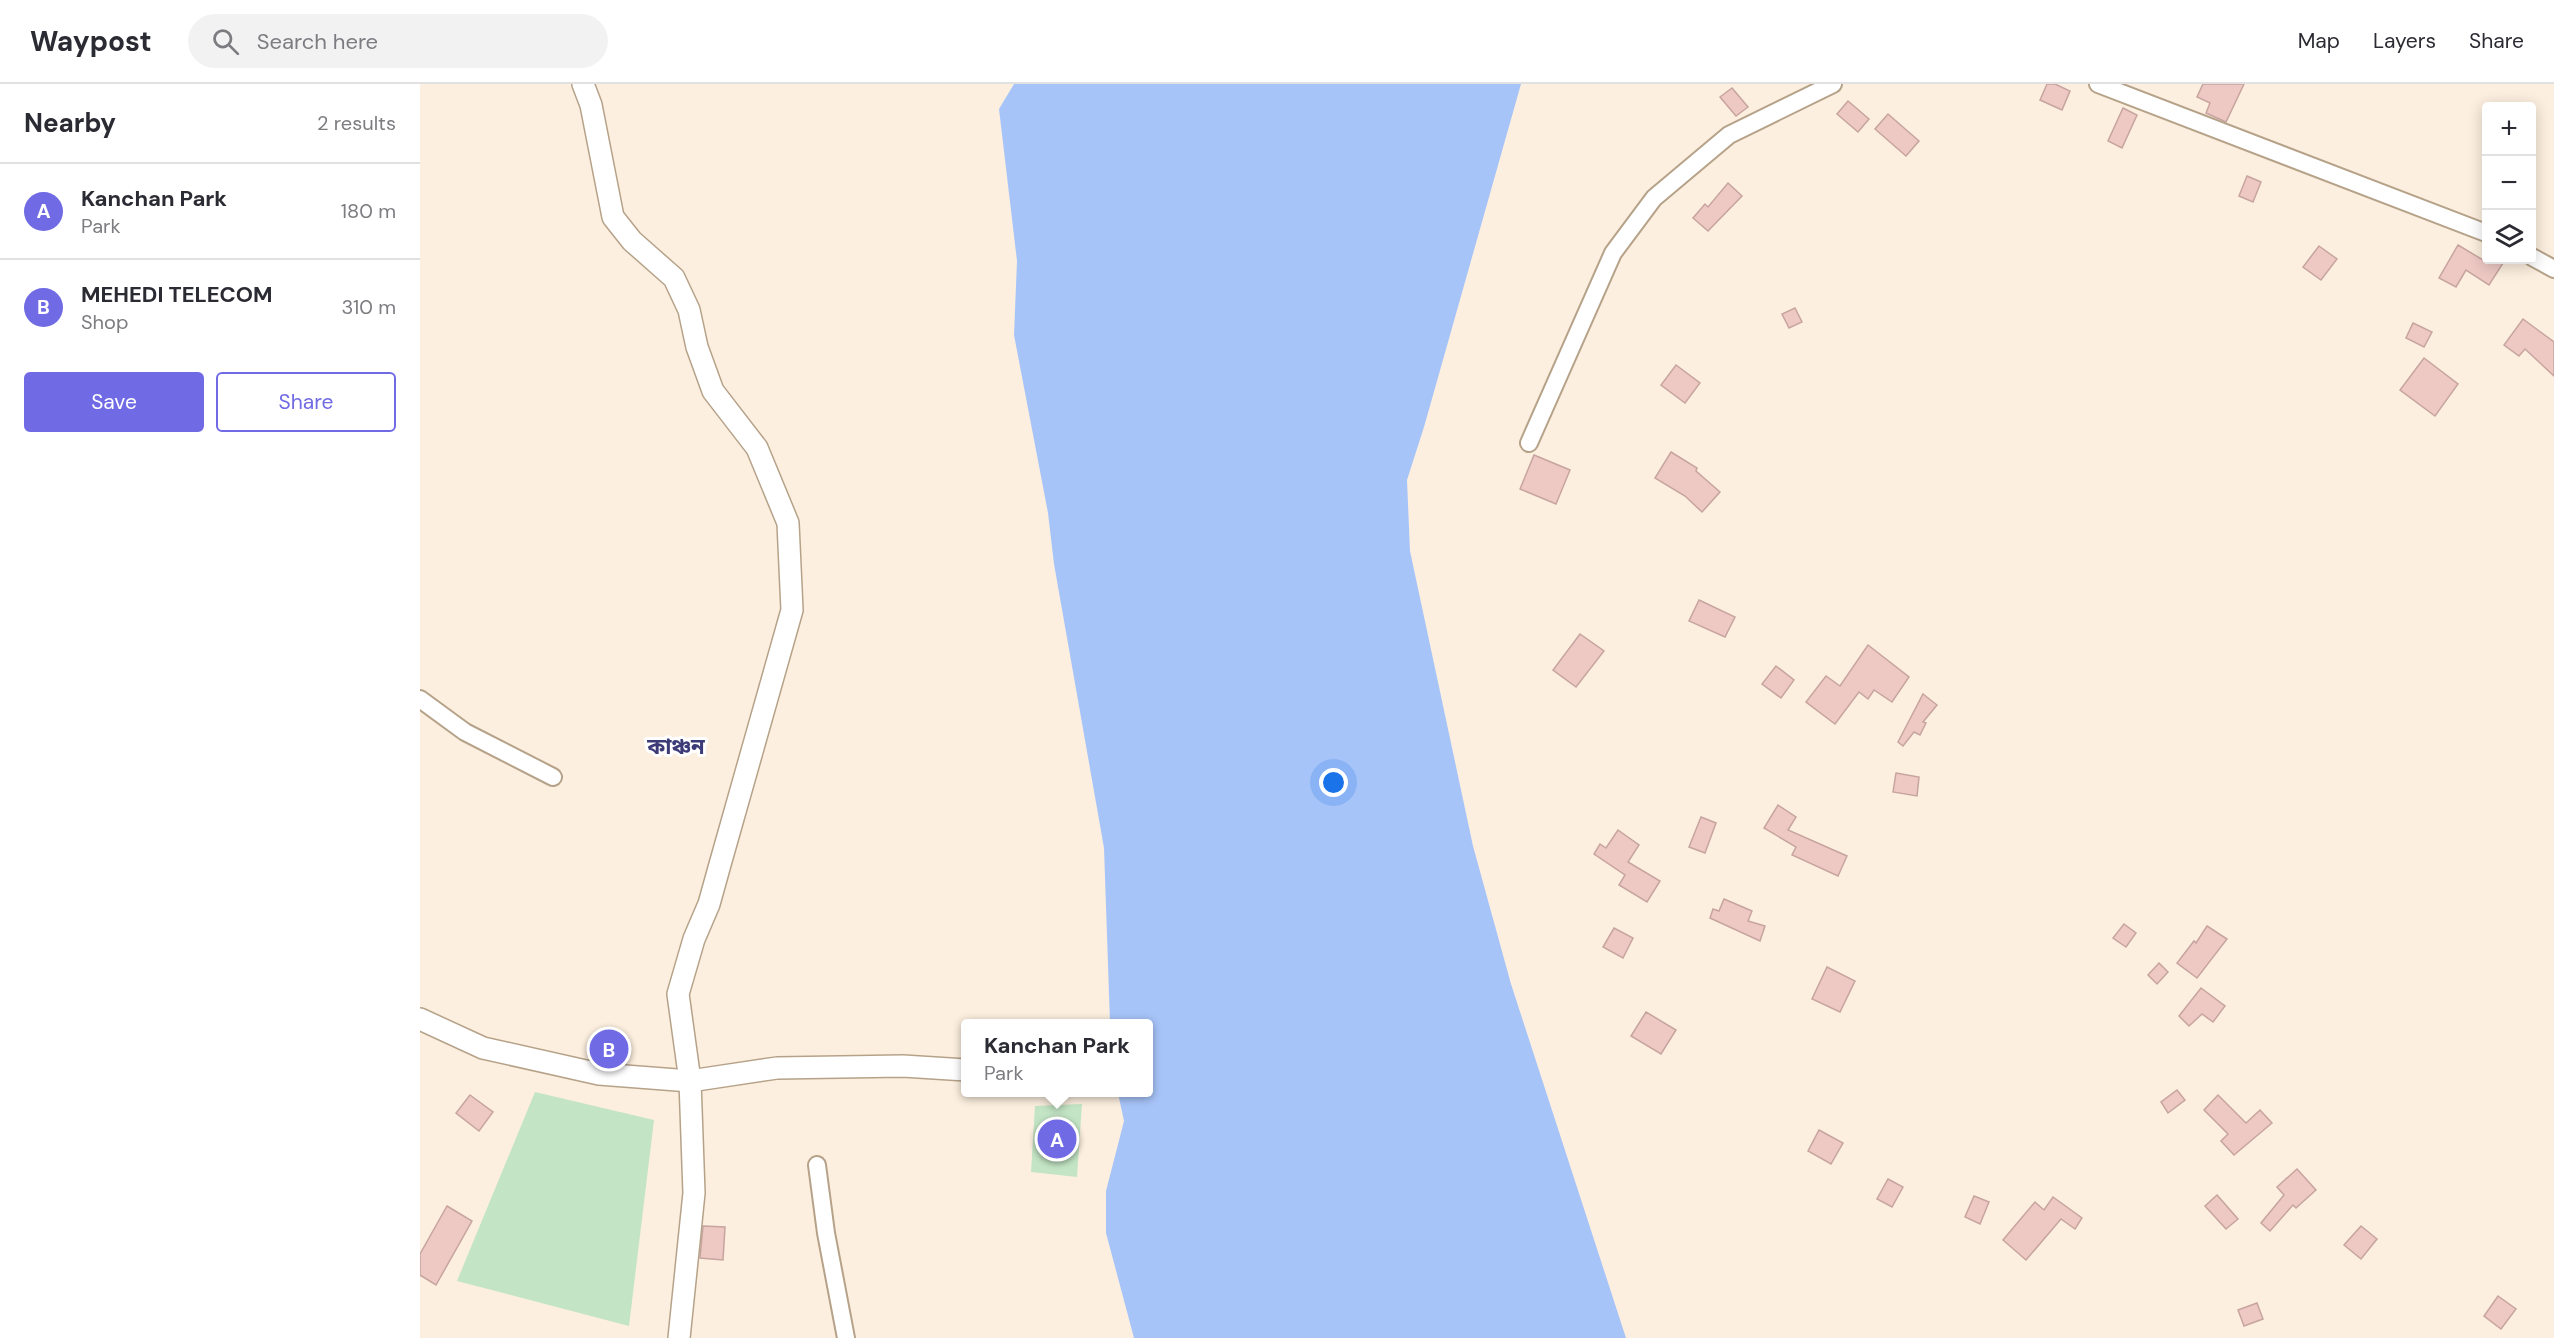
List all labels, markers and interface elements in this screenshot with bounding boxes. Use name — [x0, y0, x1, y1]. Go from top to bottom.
search box — [188, 14, 608, 68]
text: Waypost — [30, 23, 152, 60]
icon: search — [209, 25, 242, 58]
text: Search here — [257, 27, 378, 56]
text: Map — [2298, 27, 2340, 55]
text: Layers — [2373, 27, 2436, 55]
text: Share — [2469, 27, 2524, 55]
map controls — [2482, 102, 2536, 264]
button: + — [2482, 102, 2536, 156]
text: Nearby — [24, 106, 116, 140]
text: 2 results — [317, 110, 396, 136]
button: − — [2482, 156, 2536, 210]
text: Kanchan Park — [81, 184, 227, 213]
text: A — [36, 198, 51, 224]
text: 180 m — [341, 198, 396, 224]
button: layers — [2482, 210, 2536, 264]
text: Park — [81, 213, 121, 239]
text: MEHEDI TELECOM — [81, 280, 273, 309]
text: B — [37, 294, 50, 320]
text: 310 m — [341, 294, 396, 320]
text: Shop — [81, 309, 128, 335]
button: Save — [24, 372, 204, 432]
button: Share — [216, 372, 396, 432]
district label: কাঞ্চন — [646, 732, 705, 761]
your location — [1319, 768, 1348, 797]
popup — [961, 1019, 1153, 1097]
pin: B — [590, 1026, 628, 1072]
text: Kanchan Park — [984, 1031, 1130, 1060]
text: Park — [984, 1060, 1023, 1086]
pin: A — [1038, 1116, 1076, 1162]

